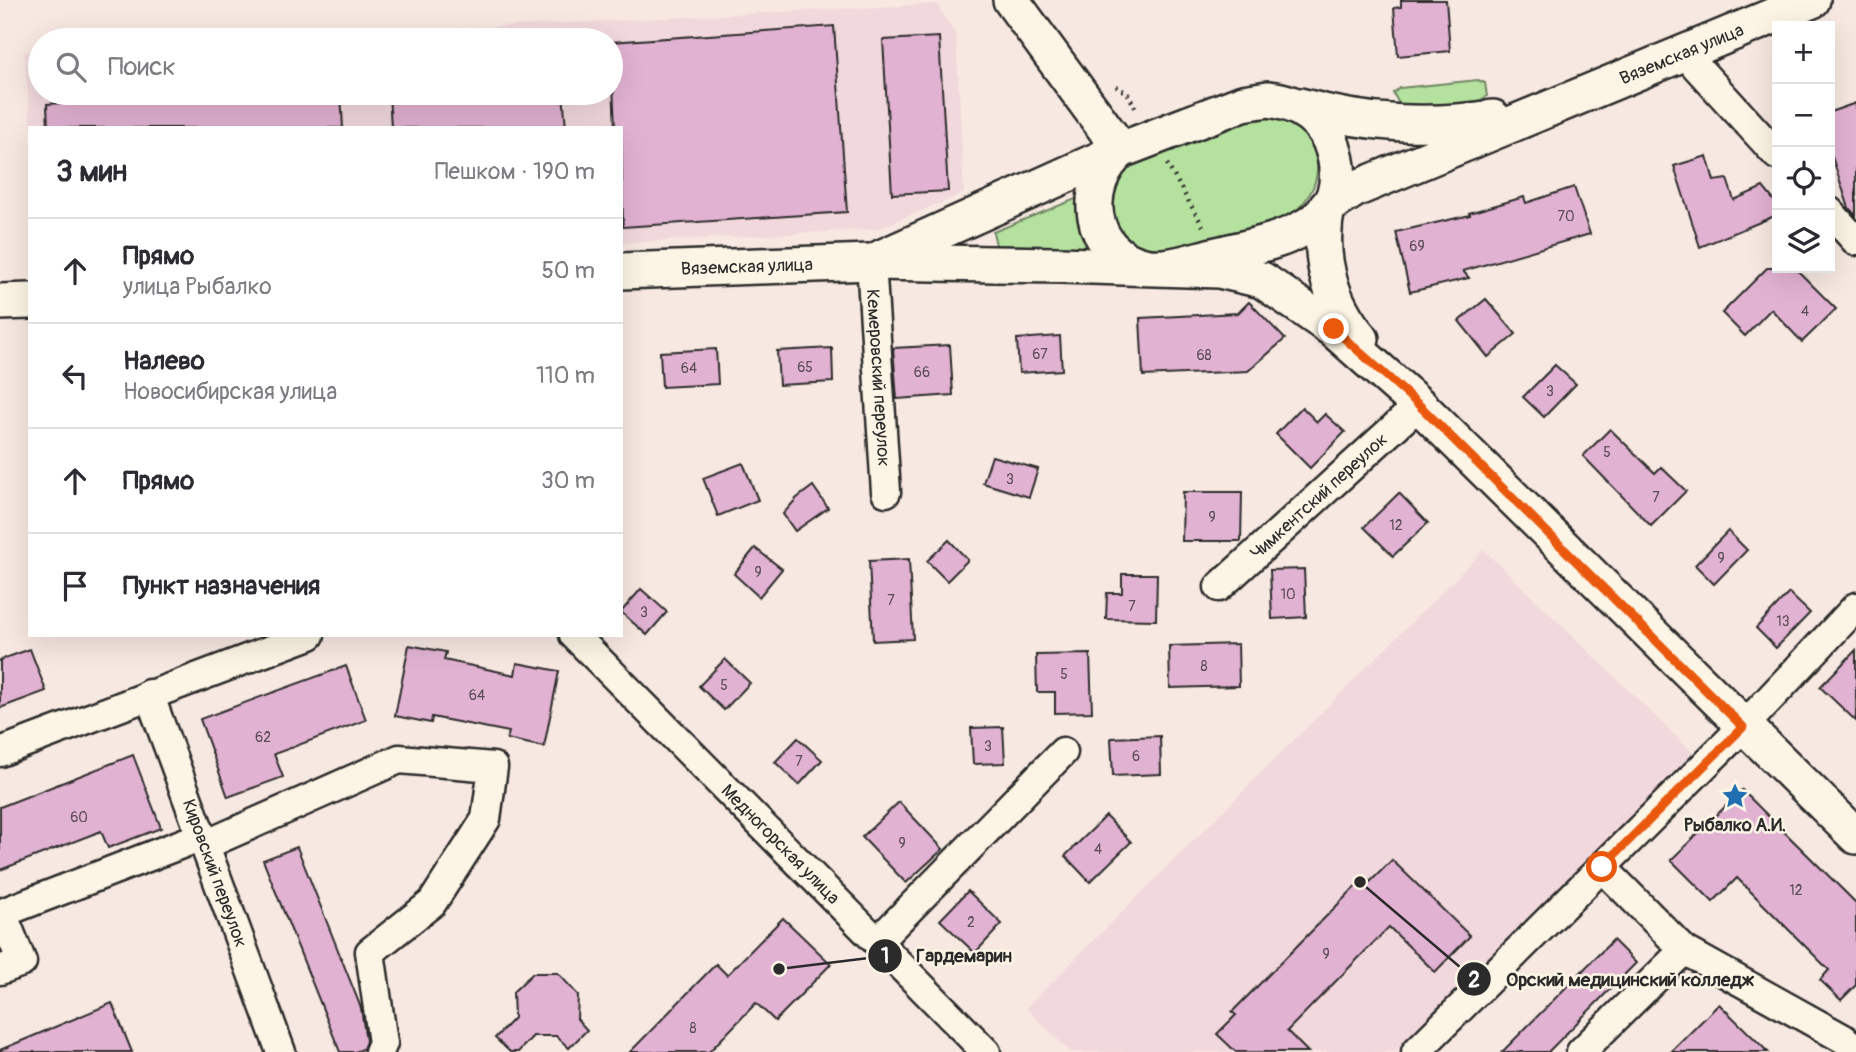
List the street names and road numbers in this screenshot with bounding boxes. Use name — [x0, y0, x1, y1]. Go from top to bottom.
street label: Вяземская улица — [1616, 19, 1747, 90]
street label: Вяземская улица — [680, 253, 813, 281]
street label: Кемеровский переулок — [861, 288, 895, 467]
street label: Чимкентский переулок — [1246, 428, 1393, 565]
street label: Медногорская улица — [716, 780, 845, 909]
street label: Кировский переулок — [177, 796, 252, 951]

